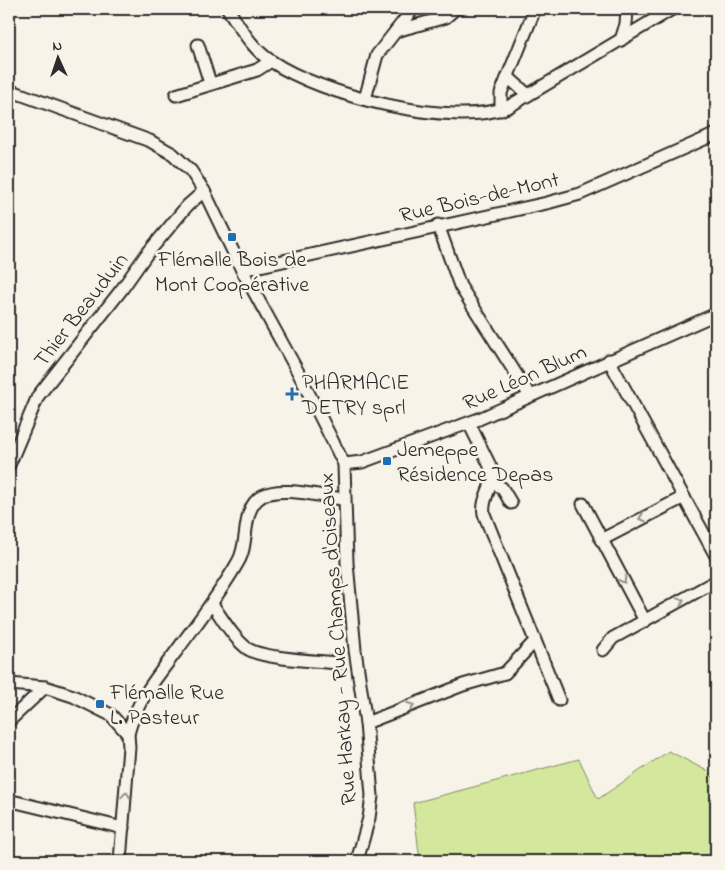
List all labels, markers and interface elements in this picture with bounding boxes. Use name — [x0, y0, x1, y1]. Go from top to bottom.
north arrow — [32, 32, 82, 82]
text: N — [52, 36, 63, 57]
street label: Rue Bois-de-Mont — [397, 165, 563, 233]
marker: Flémalle Bois de Mont Coopérative — [226, 231, 238, 243]
place label: Flémalle Bois de Mont Coopérative — [155, 245, 309, 302]
street label: Thier Beauduin — [27, 247, 137, 375]
street label: Rue Léon Blum — [458, 337, 592, 420]
place label: PHARMACIE DETRY sprl — [301, 368, 409, 425]
marker: PHARMACIE DETRY sprl — [286, 388, 298, 400]
place label: Jemeppe Résidence Depas — [397, 435, 553, 492]
marker: Jemeppe Résidence Depas — [381, 455, 393, 467]
street label: Rue Harkay - Rue Champs d'Oiseaux — [311, 471, 368, 806]
one-way arrow — [638, 512, 647, 522]
one-way arrow — [617, 575, 627, 584]
one-way arrow — [675, 597, 684, 607]
place label: Flémalle Rue L. Pasteur — [109, 678, 224, 735]
marker: Flémalle Rue L. Pasteur — [94, 698, 106, 710]
one-way arrow — [406, 701, 415, 712]
one-way arrow — [120, 791, 131, 799]

